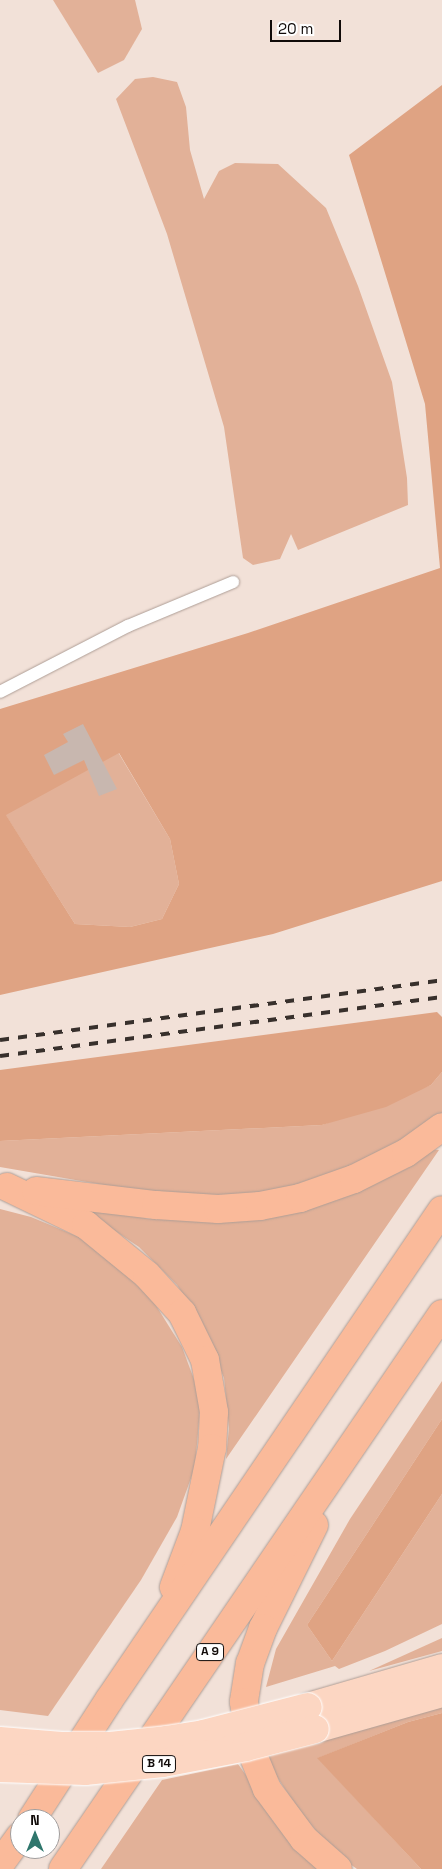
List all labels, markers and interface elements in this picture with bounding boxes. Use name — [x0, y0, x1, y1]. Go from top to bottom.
scale bar — [272, 10, 343, 42]
text: 20 m — [278, 19, 313, 38]
road number: A 9 — [195, 1642, 225, 1661]
road number: B 14 — [142, 1755, 176, 1774]
north arrow — [10, 1809, 60, 1859]
text: N — [30, 1811, 40, 1829]

